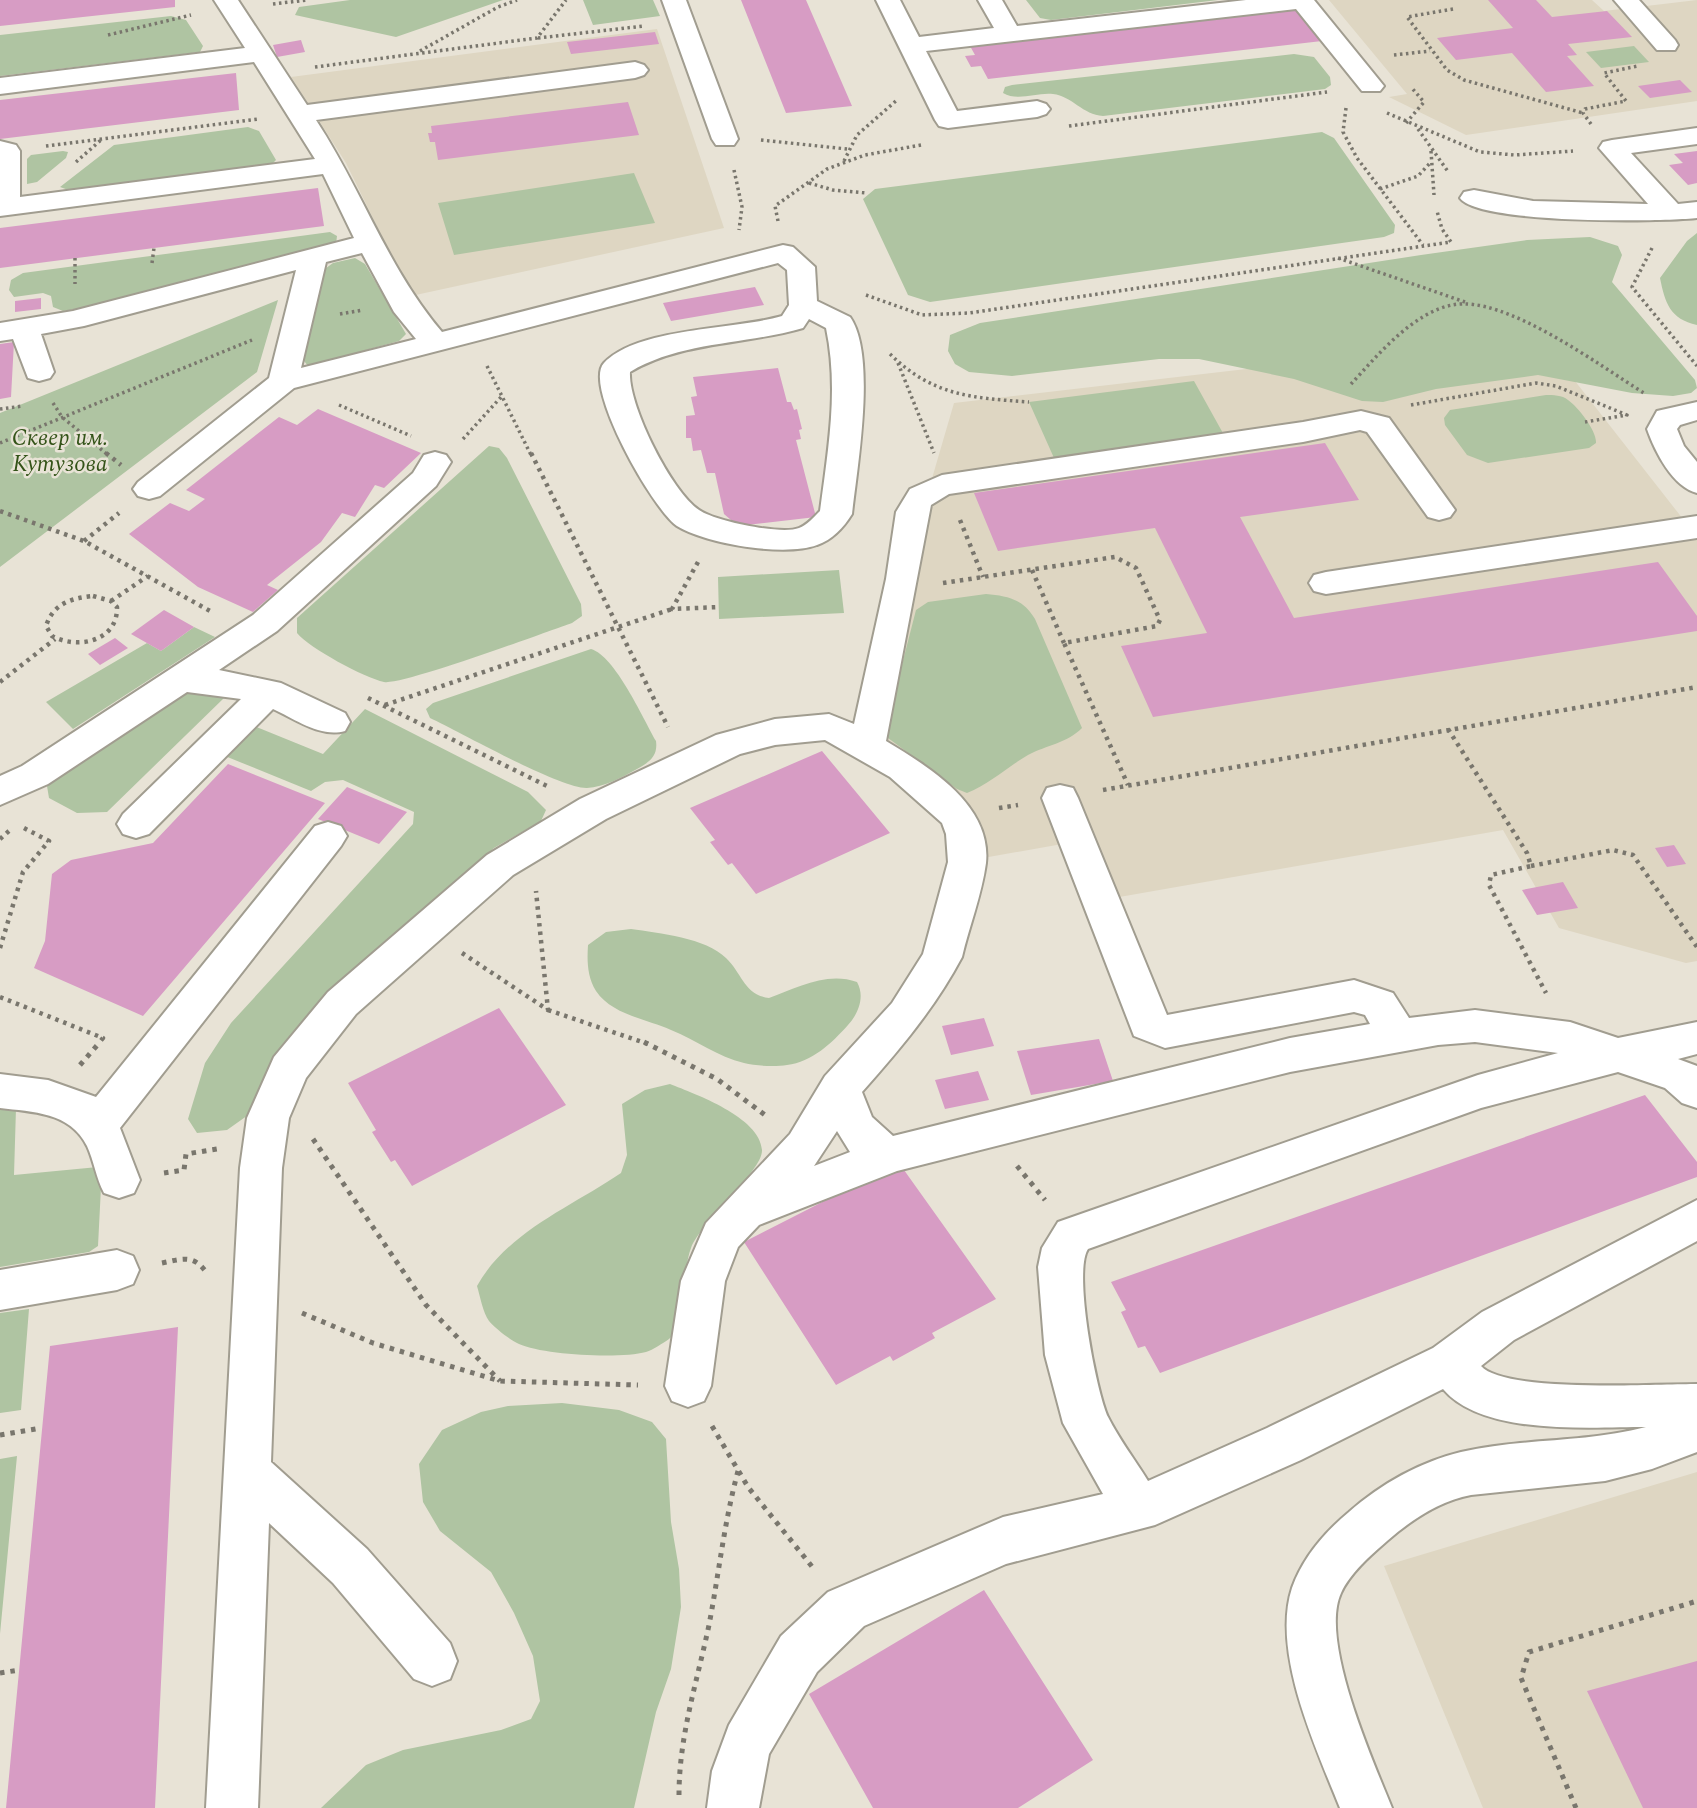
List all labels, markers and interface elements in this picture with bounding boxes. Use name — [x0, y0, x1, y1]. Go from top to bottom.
park label: Cквер им. Кутузова — [12, 421, 108, 482]

